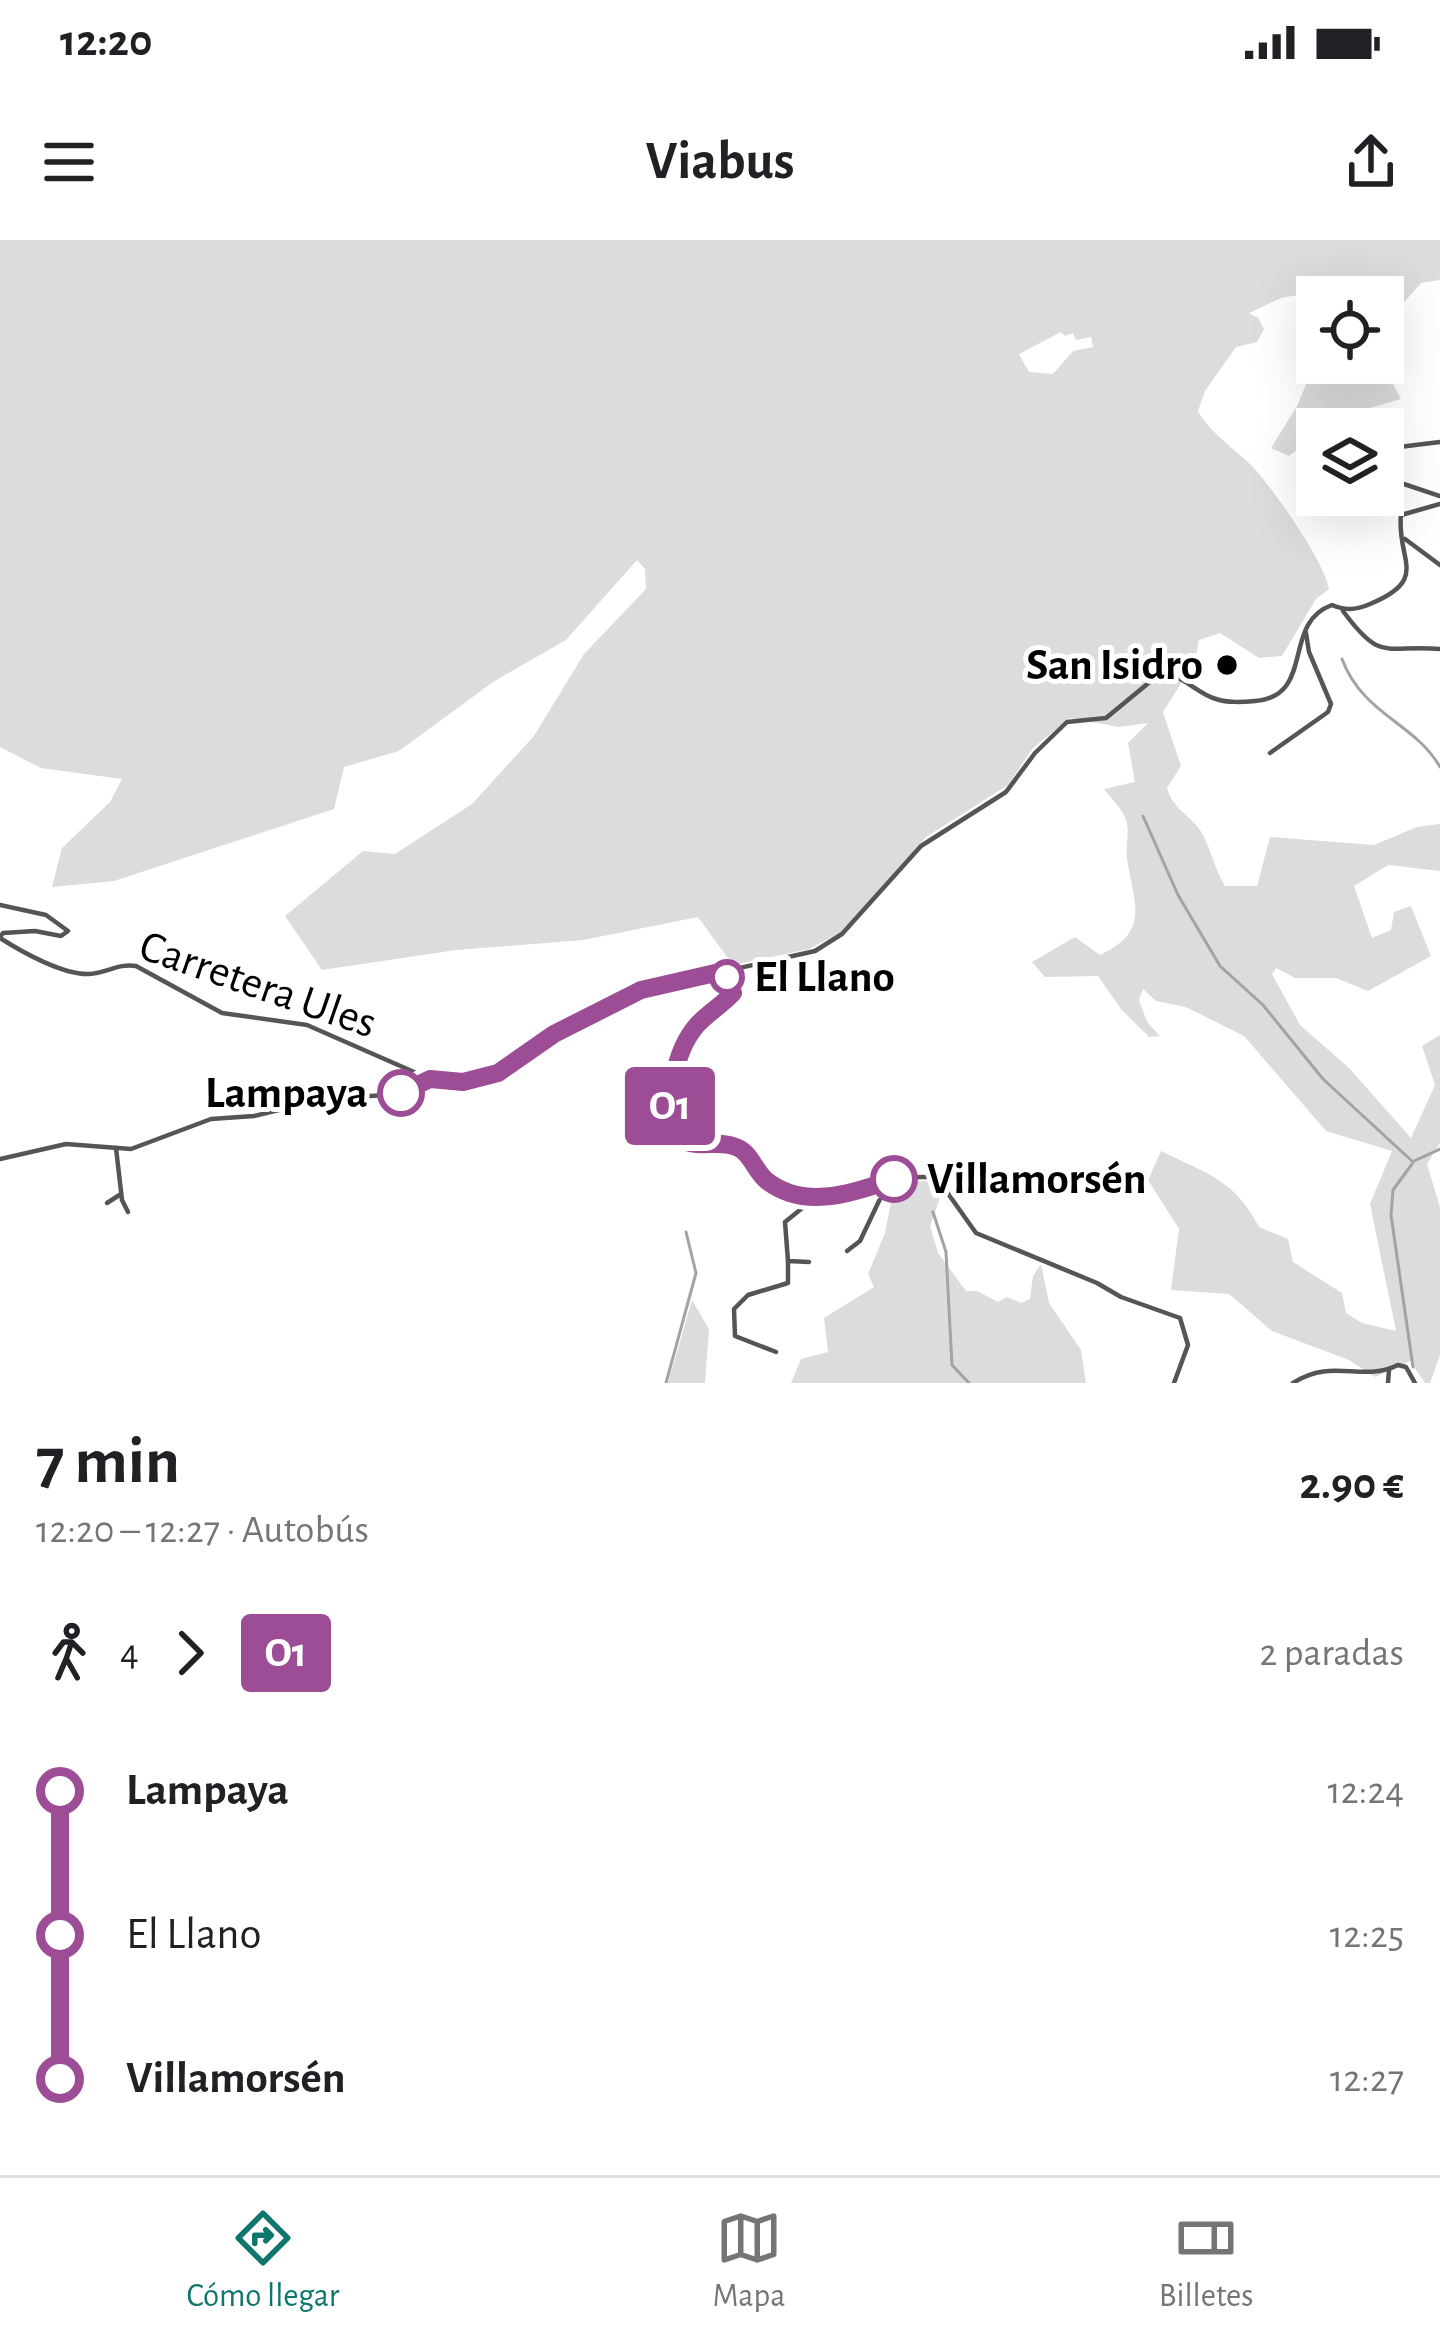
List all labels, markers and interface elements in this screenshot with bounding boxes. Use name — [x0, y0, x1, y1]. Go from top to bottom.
text: 12:20 — [60, 19, 152, 64]
icon: menu — [36, 129, 102, 195]
icon: share — [1338, 129, 1404, 195]
text: Viabus — [646, 135, 794, 189]
map controls — [1296, 276, 1404, 516]
button: locate — [1296, 276, 1404, 384]
button: layers — [1296, 408, 1404, 516]
place label: San Isidro — [1026, 643, 1203, 688]
marker: San Isidro — [1214, 652, 1240, 678]
street label: Carretera Ules — [134, 924, 382, 1046]
place label: El Llano — [754, 955, 895, 1000]
marker: El Llano — [711, 961, 743, 993]
line badge: O1 — [616, 1067, 724, 1145]
place label: Lampaya — [205, 1071, 368, 1116]
marker: Lampaya — [379, 1071, 423, 1115]
text: O1 — [649, 1085, 691, 1127]
marker: Villamorsén — [872, 1157, 916, 1201]
place label: Villamorsén — [927, 1157, 1146, 1202]
text: 7 min — [36, 1429, 180, 1495]
text: 2.90 € — [1300, 1462, 1404, 1507]
text: 12:20 – 12:27 · Autobús — [36, 1511, 369, 1550]
icon: walk — [36, 1620, 102, 1686]
icon: forward — [157, 1620, 223, 1686]
text: O1 — [265, 1632, 307, 1674]
text: 4 — [120, 1634, 139, 1673]
text: 2 paradas — [1260, 1634, 1404, 1673]
text: Lampaya — [126, 1768, 289, 1813]
text: 12:24 — [1327, 1772, 1404, 1811]
text: El Llano — [126, 1912, 262, 1957]
text: 12:25 — [1330, 1916, 1404, 1955]
text: Villamorsén — [126, 2056, 345, 2101]
text: 12:27 — [1330, 2060, 1404, 2099]
tab: Cómo llegar — [187, 2205, 339, 2317]
tab: Mapa — [713, 2205, 786, 2317]
tab: Billetes — [1159, 2205, 1253, 2317]

